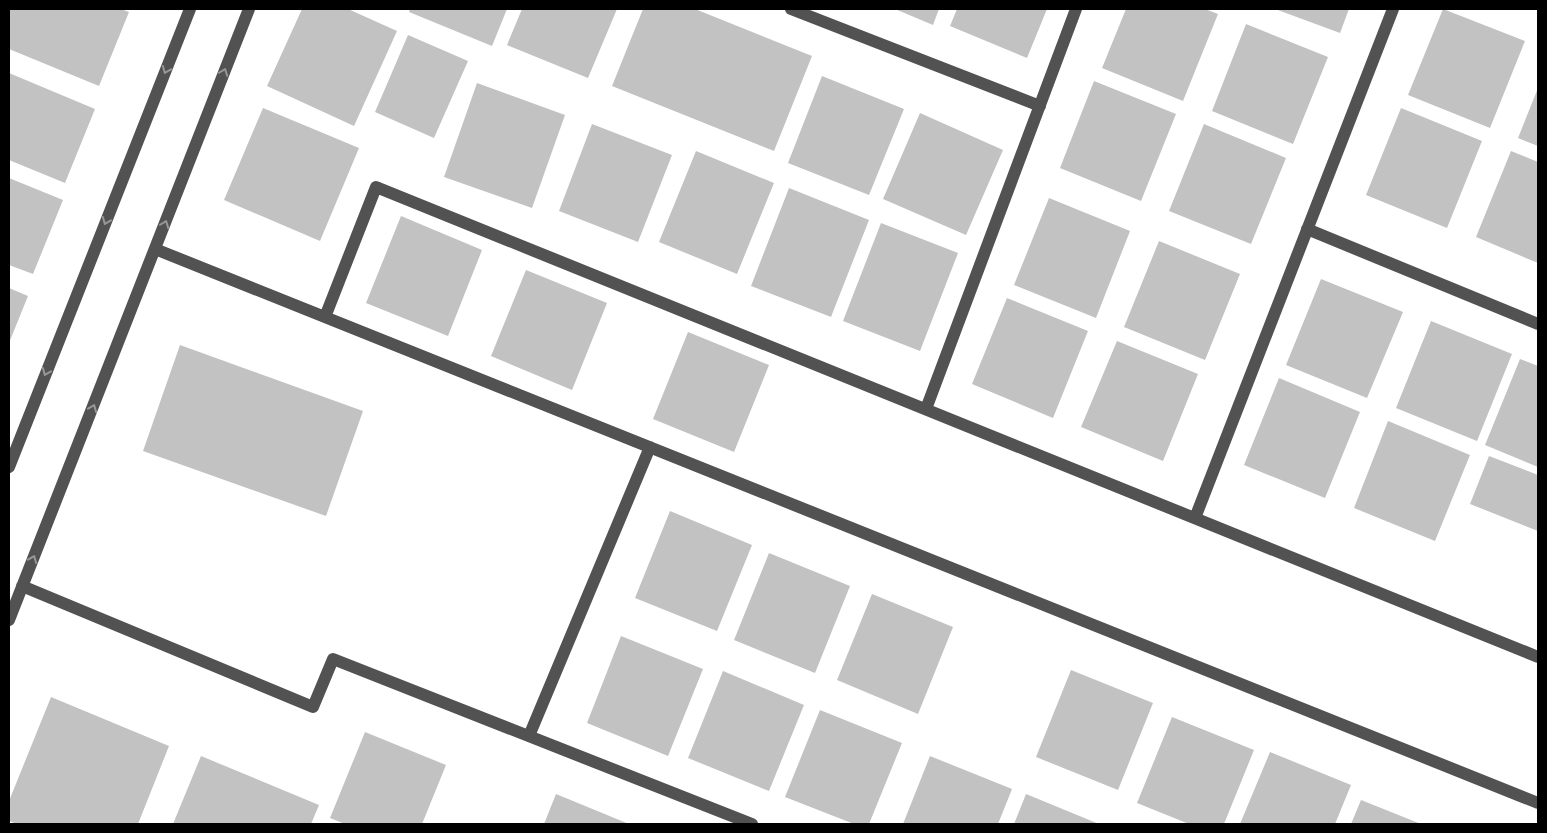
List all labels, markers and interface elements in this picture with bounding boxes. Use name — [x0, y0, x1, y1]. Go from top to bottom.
one-way arrow — [162, 65, 172, 74]
one-way arrow — [218, 69, 228, 77]
one-way arrow — [102, 217, 112, 225]
one-way arrow — [159, 220, 169, 229]
one-way arrow — [42, 368, 52, 376]
one-way arrow — [87, 404, 97, 412]
one-way arrow — [27, 555, 37, 564]

